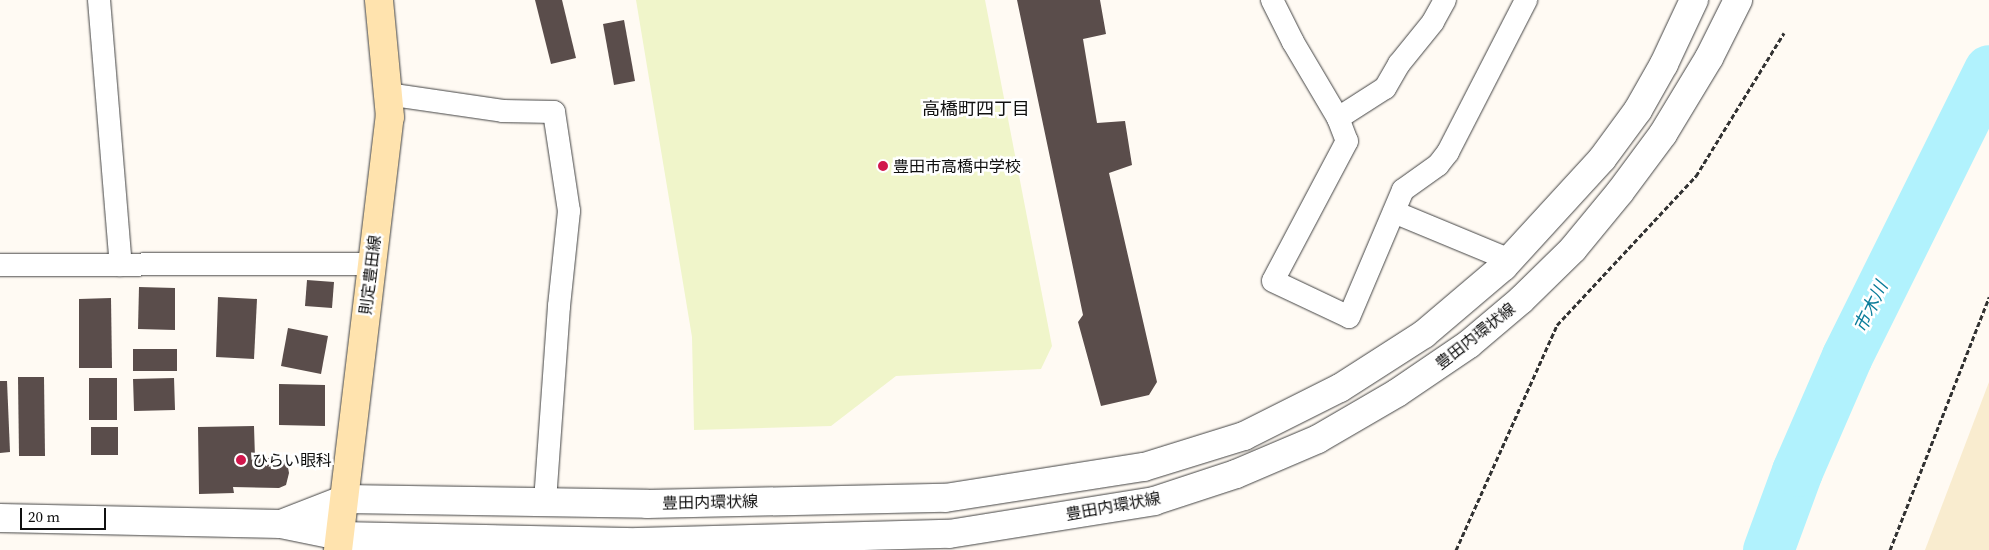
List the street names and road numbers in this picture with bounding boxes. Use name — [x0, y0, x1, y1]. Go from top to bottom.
street label: 則定豊田線 — [356, 234, 384, 316]
street label: 豊田内環状線 — [1431, 299, 1519, 373]
street label: 豊田内環状線 — [1064, 488, 1162, 524]
street label: 豊田内環状線 — [662, 492, 758, 512]

